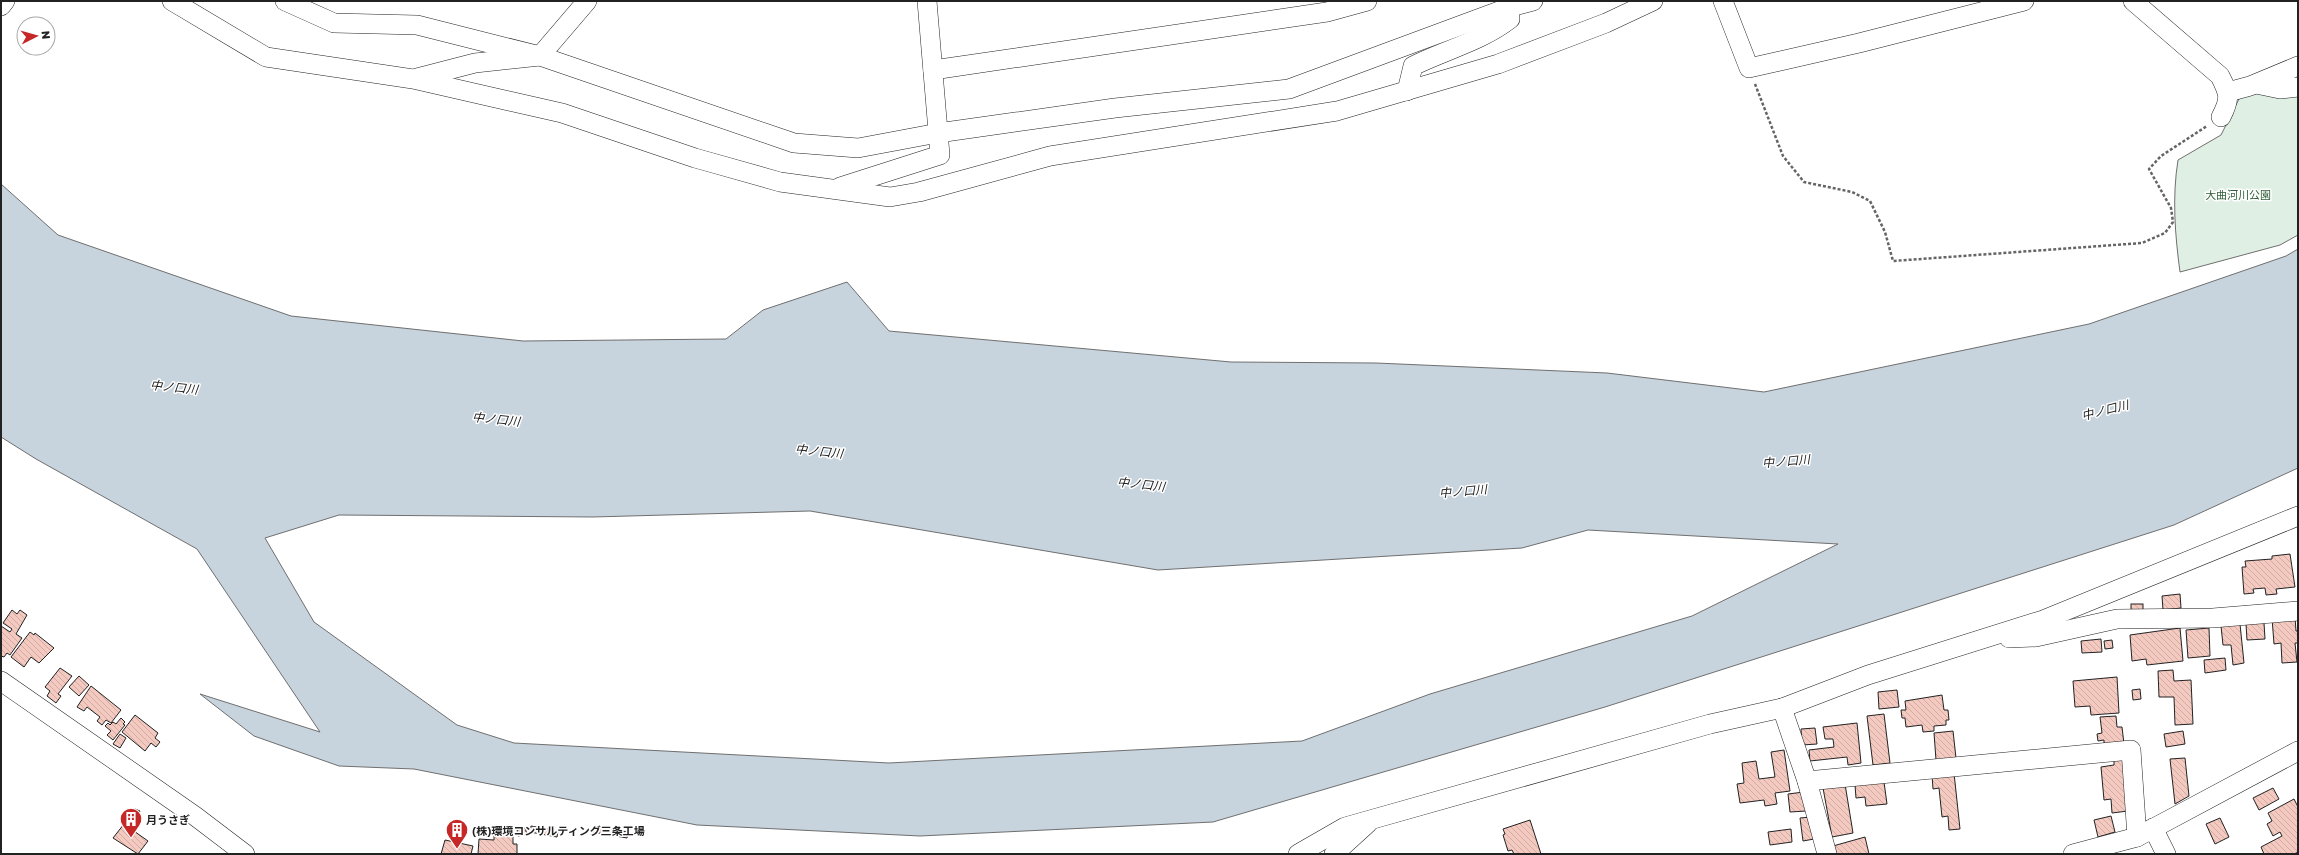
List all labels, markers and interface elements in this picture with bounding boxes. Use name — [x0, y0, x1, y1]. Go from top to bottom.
north arrow — [16, 16, 56, 56]
text: N — [40, 30, 53, 40]
park label: 大曲河川公園 — [2205, 188, 2271, 201]
water label: 中ノ口川 — [149, 377, 201, 397]
water label: 中ノ口川 — [2080, 396, 2132, 423]
water label: 中ノ口川 — [471, 409, 523, 429]
water label: 中ノ口川 — [794, 441, 846, 461]
water label: 中ノ口川 — [1761, 451, 1813, 471]
water label: 中ノ口川 — [1116, 474, 1168, 494]
water label: 中ノ口川 — [1438, 481, 1490, 501]
building icon: 月うさぎ — [118, 806, 144, 839]
place label: 月うさぎ — [146, 813, 190, 826]
building icon: (株)環境コンサルティング三条工場 — [444, 817, 470, 850]
place label: (株)環境コンサルティング三条工場 — [472, 824, 645, 837]

